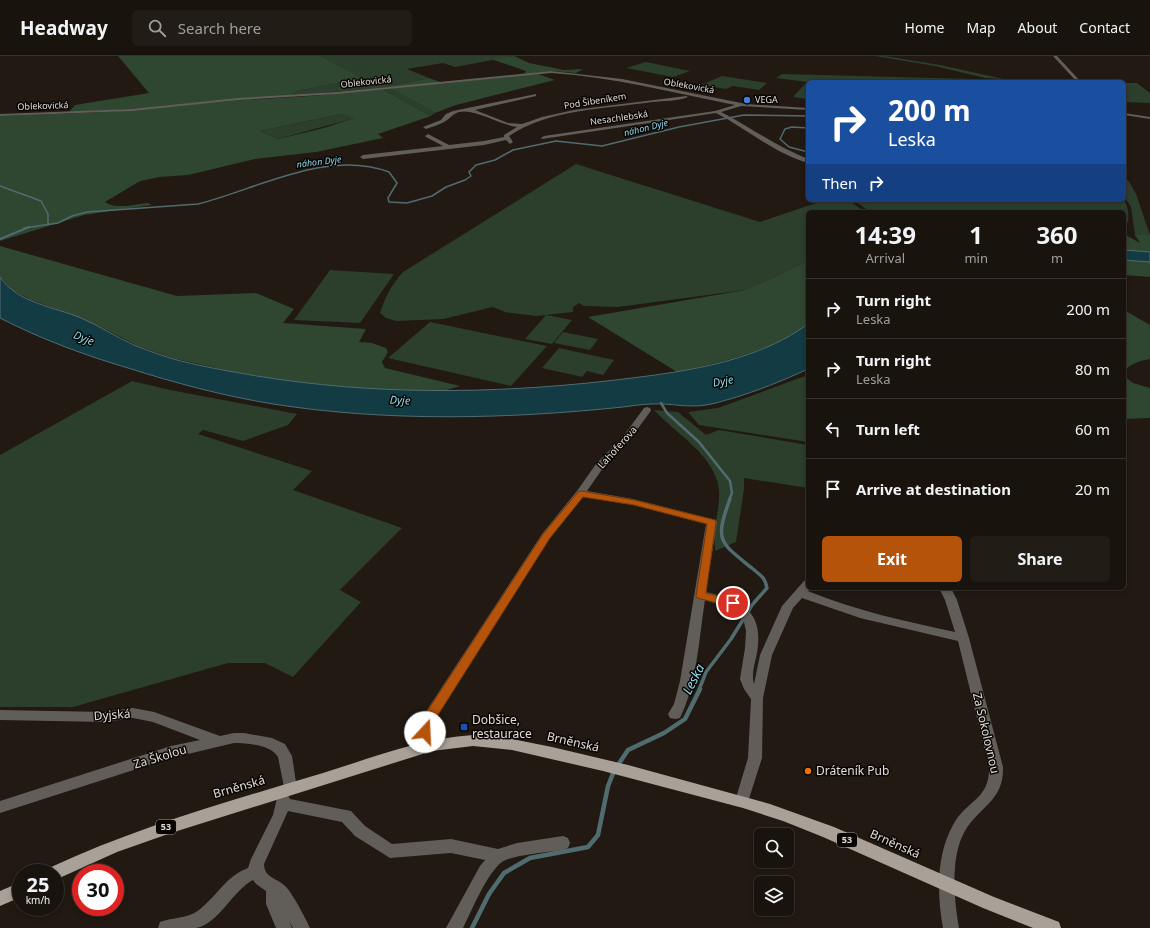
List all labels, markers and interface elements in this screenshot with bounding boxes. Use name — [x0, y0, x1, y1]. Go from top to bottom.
search box — [132, 10, 412, 46]
text: Headway — [20, 15, 108, 41]
icon: search — [146, 17, 168, 39]
text: Search here — [178, 18, 261, 38]
text: Home — [905, 18, 944, 37]
text: Map — [966, 18, 996, 37]
text: About — [1018, 18, 1057, 37]
text: Contact — [1079, 18, 1130, 37]
street label: Oblekovická — [340, 72, 392, 91]
street label: Oblekovická — [663, 75, 715, 96]
street label: Pod Šibeníkem — [563, 89, 627, 112]
text: 200 m — [888, 91, 971, 129]
place label: VEGA — [755, 93, 778, 106]
marker: VEGA — [742, 95, 752, 105]
icon: right — [822, 96, 874, 148]
street label: Oblekovická — [17, 98, 69, 113]
street label: Nesachlebská — [589, 107, 649, 128]
water label: náhon Dyje — [622, 116, 670, 139]
text: Leska — [888, 127, 936, 151]
water label: náhon Dyje — [296, 152, 343, 171]
icon: right — [865, 172, 887, 194]
text: Then — [822, 173, 857, 193]
text: 14:39 — [854, 218, 916, 251]
text: 1 — [969, 218, 983, 251]
text: 360 — [1036, 218, 1078, 251]
text: Arrival — [865, 249, 905, 267]
text: min — [964, 249, 988, 267]
text: m — [1051, 249, 1063, 267]
text: Turn right — [856, 290, 931, 310]
icon: right — [822, 298, 844, 320]
text: 200 m — [1066, 299, 1110, 319]
text: Leska — [856, 310, 891, 328]
water label: Dyje — [72, 327, 97, 349]
text: Turn right — [856, 350, 931, 370]
icon: right — [822, 358, 844, 380]
text: 80 m — [1075, 359, 1110, 379]
text: Leska — [856, 370, 891, 388]
water label: Dyje — [711, 371, 735, 390]
water label: Dyje — [389, 391, 411, 408]
icon: left — [822, 418, 844, 440]
text: Turn left — [856, 419, 920, 439]
text: 60 m — [1075, 419, 1110, 439]
street label: Lahoferova — [594, 423, 640, 471]
icon: arrive — [822, 478, 844, 500]
text: Arrive at destination — [856, 479, 1011, 499]
text: 20 m — [1075, 479, 1110, 499]
button: Exit — [822, 536, 962, 582]
button: Share — [970, 536, 1110, 582]
pin — [716, 586, 750, 620]
icon: arrive — [722, 592, 744, 614]
water label: Leska — [678, 660, 709, 697]
street label: Za Sokolovnou — [969, 691, 1004, 775]
street label: Dyjská — [93, 705, 131, 724]
position arrow — [404, 711, 446, 753]
place label: Dobšice, restaurace — [472, 711, 532, 742]
marker: Dobšice, restaurace — [459, 722, 469, 732]
street label: Brněnská — [545, 727, 601, 756]
street label: Za Školou — [131, 740, 189, 773]
place label: Dráteník Pub — [816, 762, 889, 779]
marker: Dráteník Pub — [803, 766, 813, 776]
street label: Brněnská — [211, 771, 267, 802]
road number: 53 — [156, 820, 176, 834]
street label: Brněnská — [867, 825, 923, 862]
map controls — [754, 828, 794, 916]
button: search — [754, 828, 794, 868]
road number: 53 — [837, 833, 857, 847]
speed limit sign: 30 — [72, 864, 124, 916]
text: 25 — [27, 871, 49, 898]
button: layers — [754, 876, 794, 916]
text: km/h — [26, 893, 50, 907]

